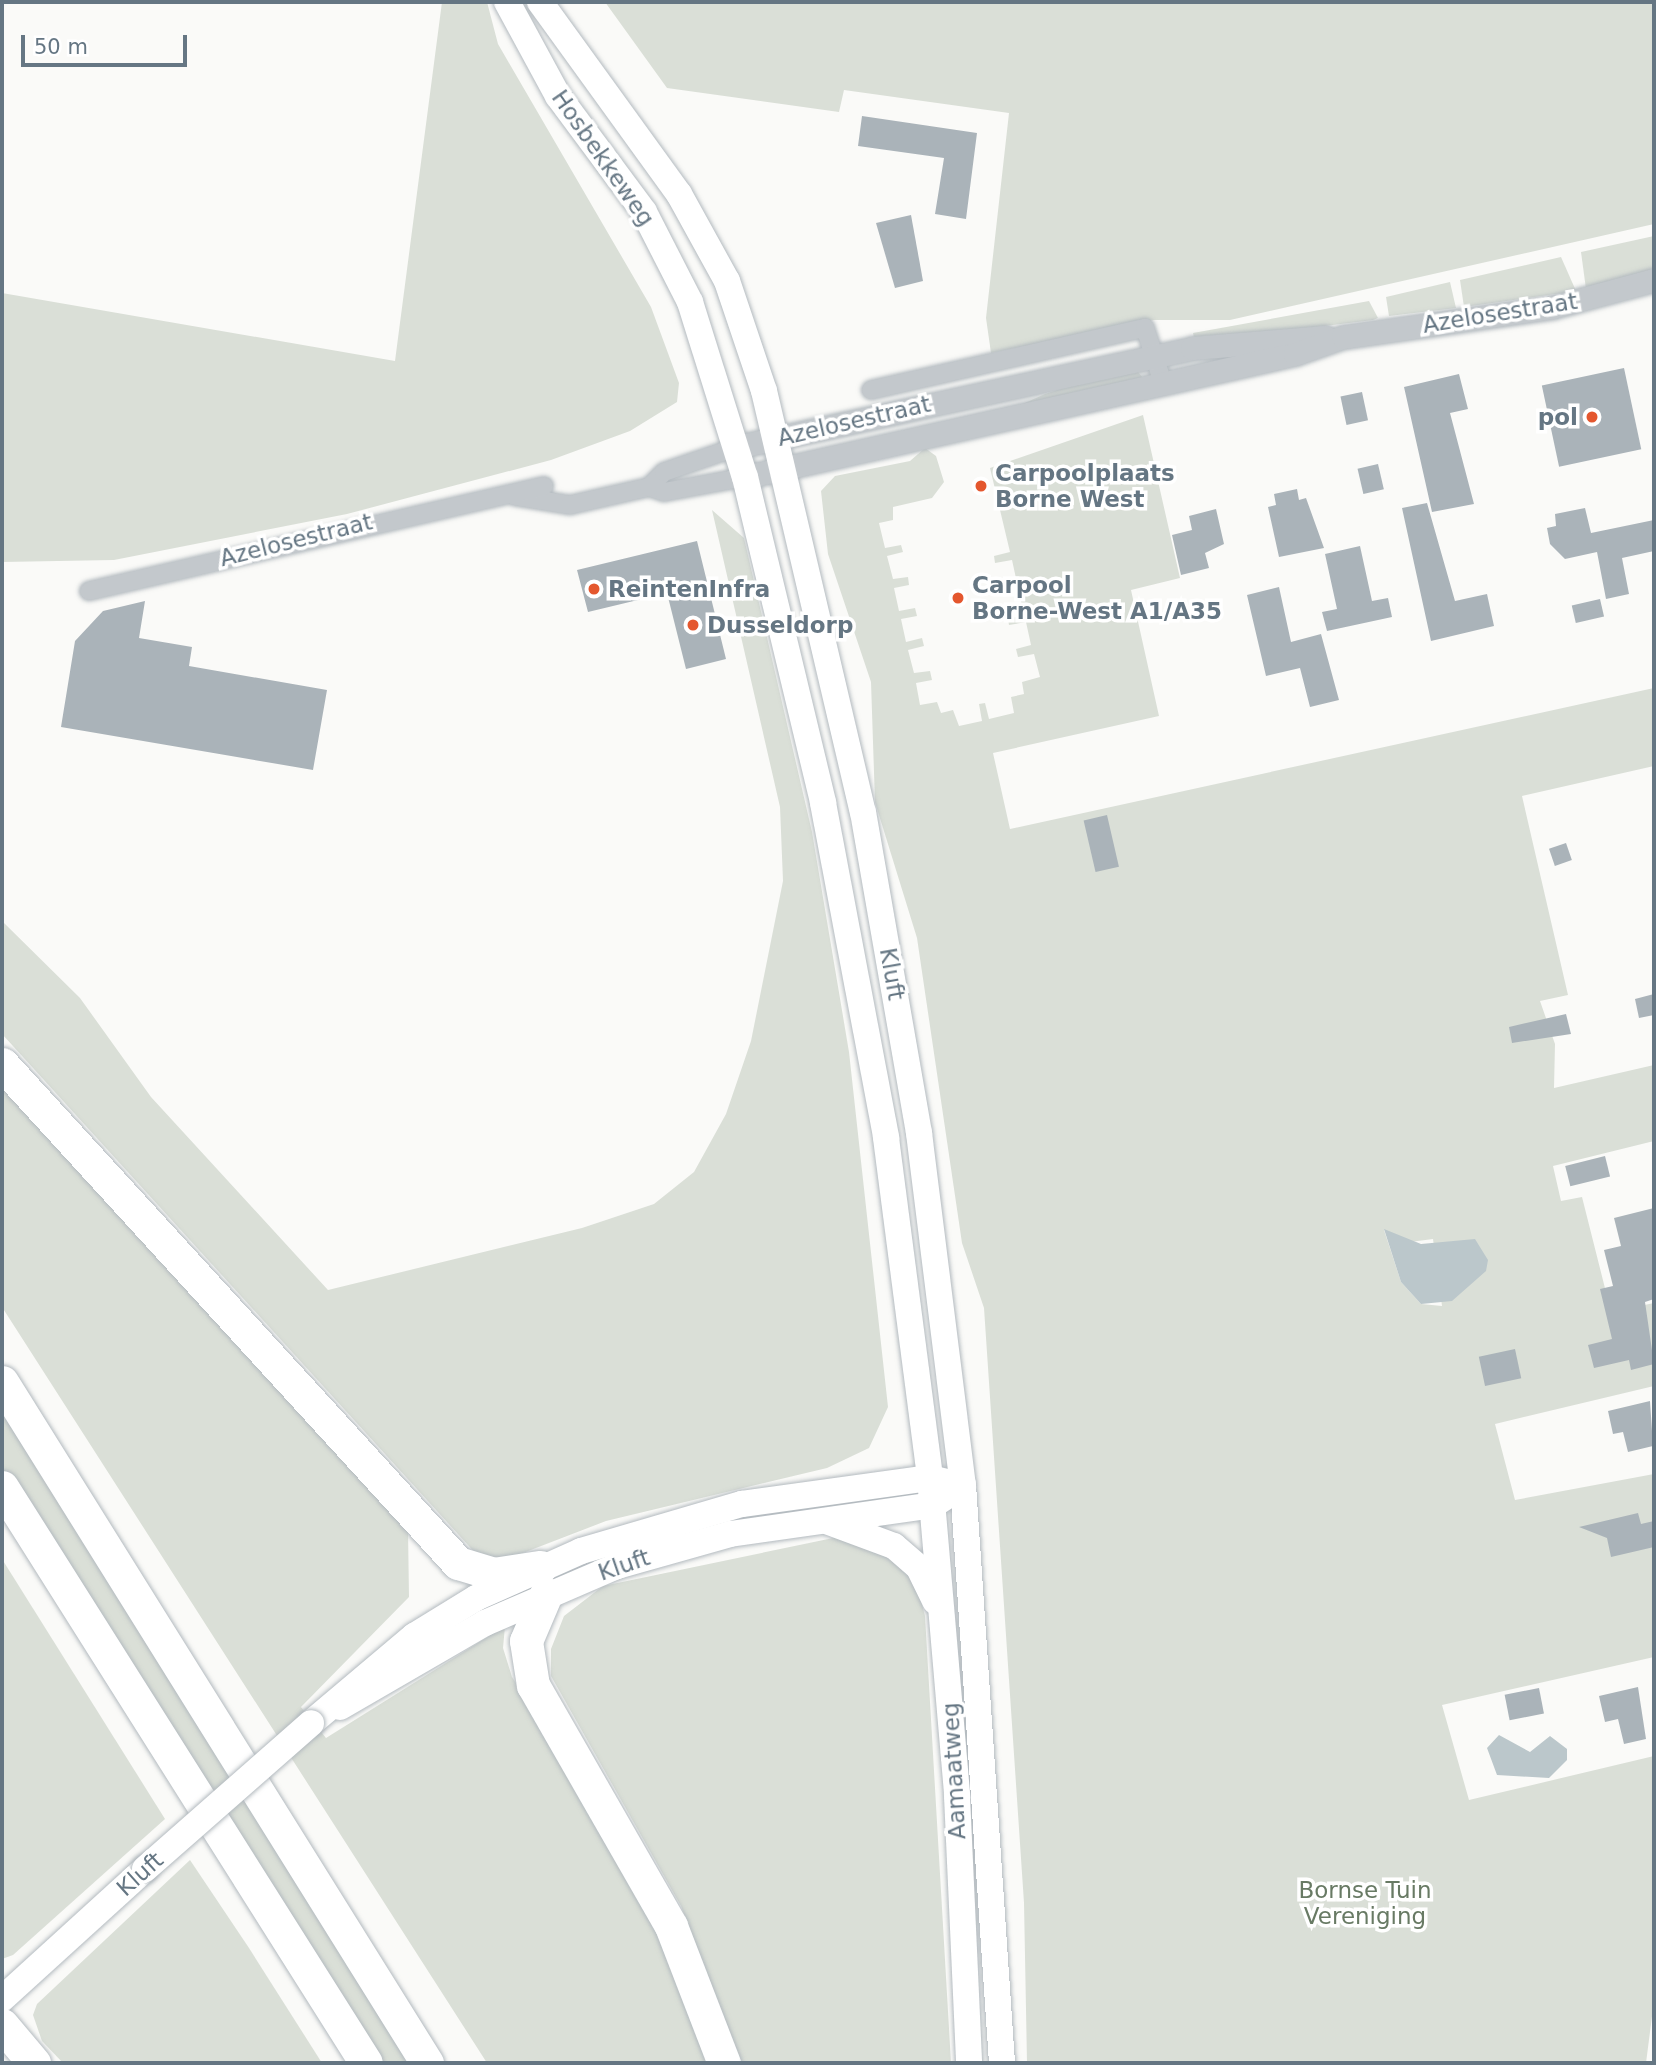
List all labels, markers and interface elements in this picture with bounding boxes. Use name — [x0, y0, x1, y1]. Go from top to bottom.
scale bar — [24, 21, 191, 65]
text: 50 m — [34, 35, 88, 59]
street label: Hosbekkeweg — [546, 85, 660, 231]
street label: Azelosestraat — [1421, 287, 1579, 339]
street label: Azelosestraat — [775, 390, 933, 452]
place label: pol — [1538, 403, 1578, 431]
marker: pol — [1584, 409, 1600, 425]
place label: Carpoolplaats Borne West — [995, 459, 1175, 513]
marker: Carpoolplaats Borne West — [973, 478, 989, 494]
street label: Azelosestraat — [217, 508, 375, 572]
place label: Carpool Borne-West A1/A35 — [972, 571, 1222, 625]
place label: ReintenInfra — [608, 575, 770, 603]
marker: ReintenInfra — [586, 581, 602, 597]
marker: Carpool Borne-West A1/A35 — [950, 590, 966, 606]
place label: Dusseldorp — [707, 611, 853, 639]
marker: Dusseldorp — [685, 617, 701, 633]
street label: Kluft — [874, 946, 910, 1002]
street label: Kluft — [595, 1543, 653, 1587]
street label: Aamaatweg — [937, 1702, 971, 1840]
street label: Kluft — [111, 1846, 169, 1902]
park label: Bornse Tuin Vereniging — [1298, 1876, 1432, 1930]

